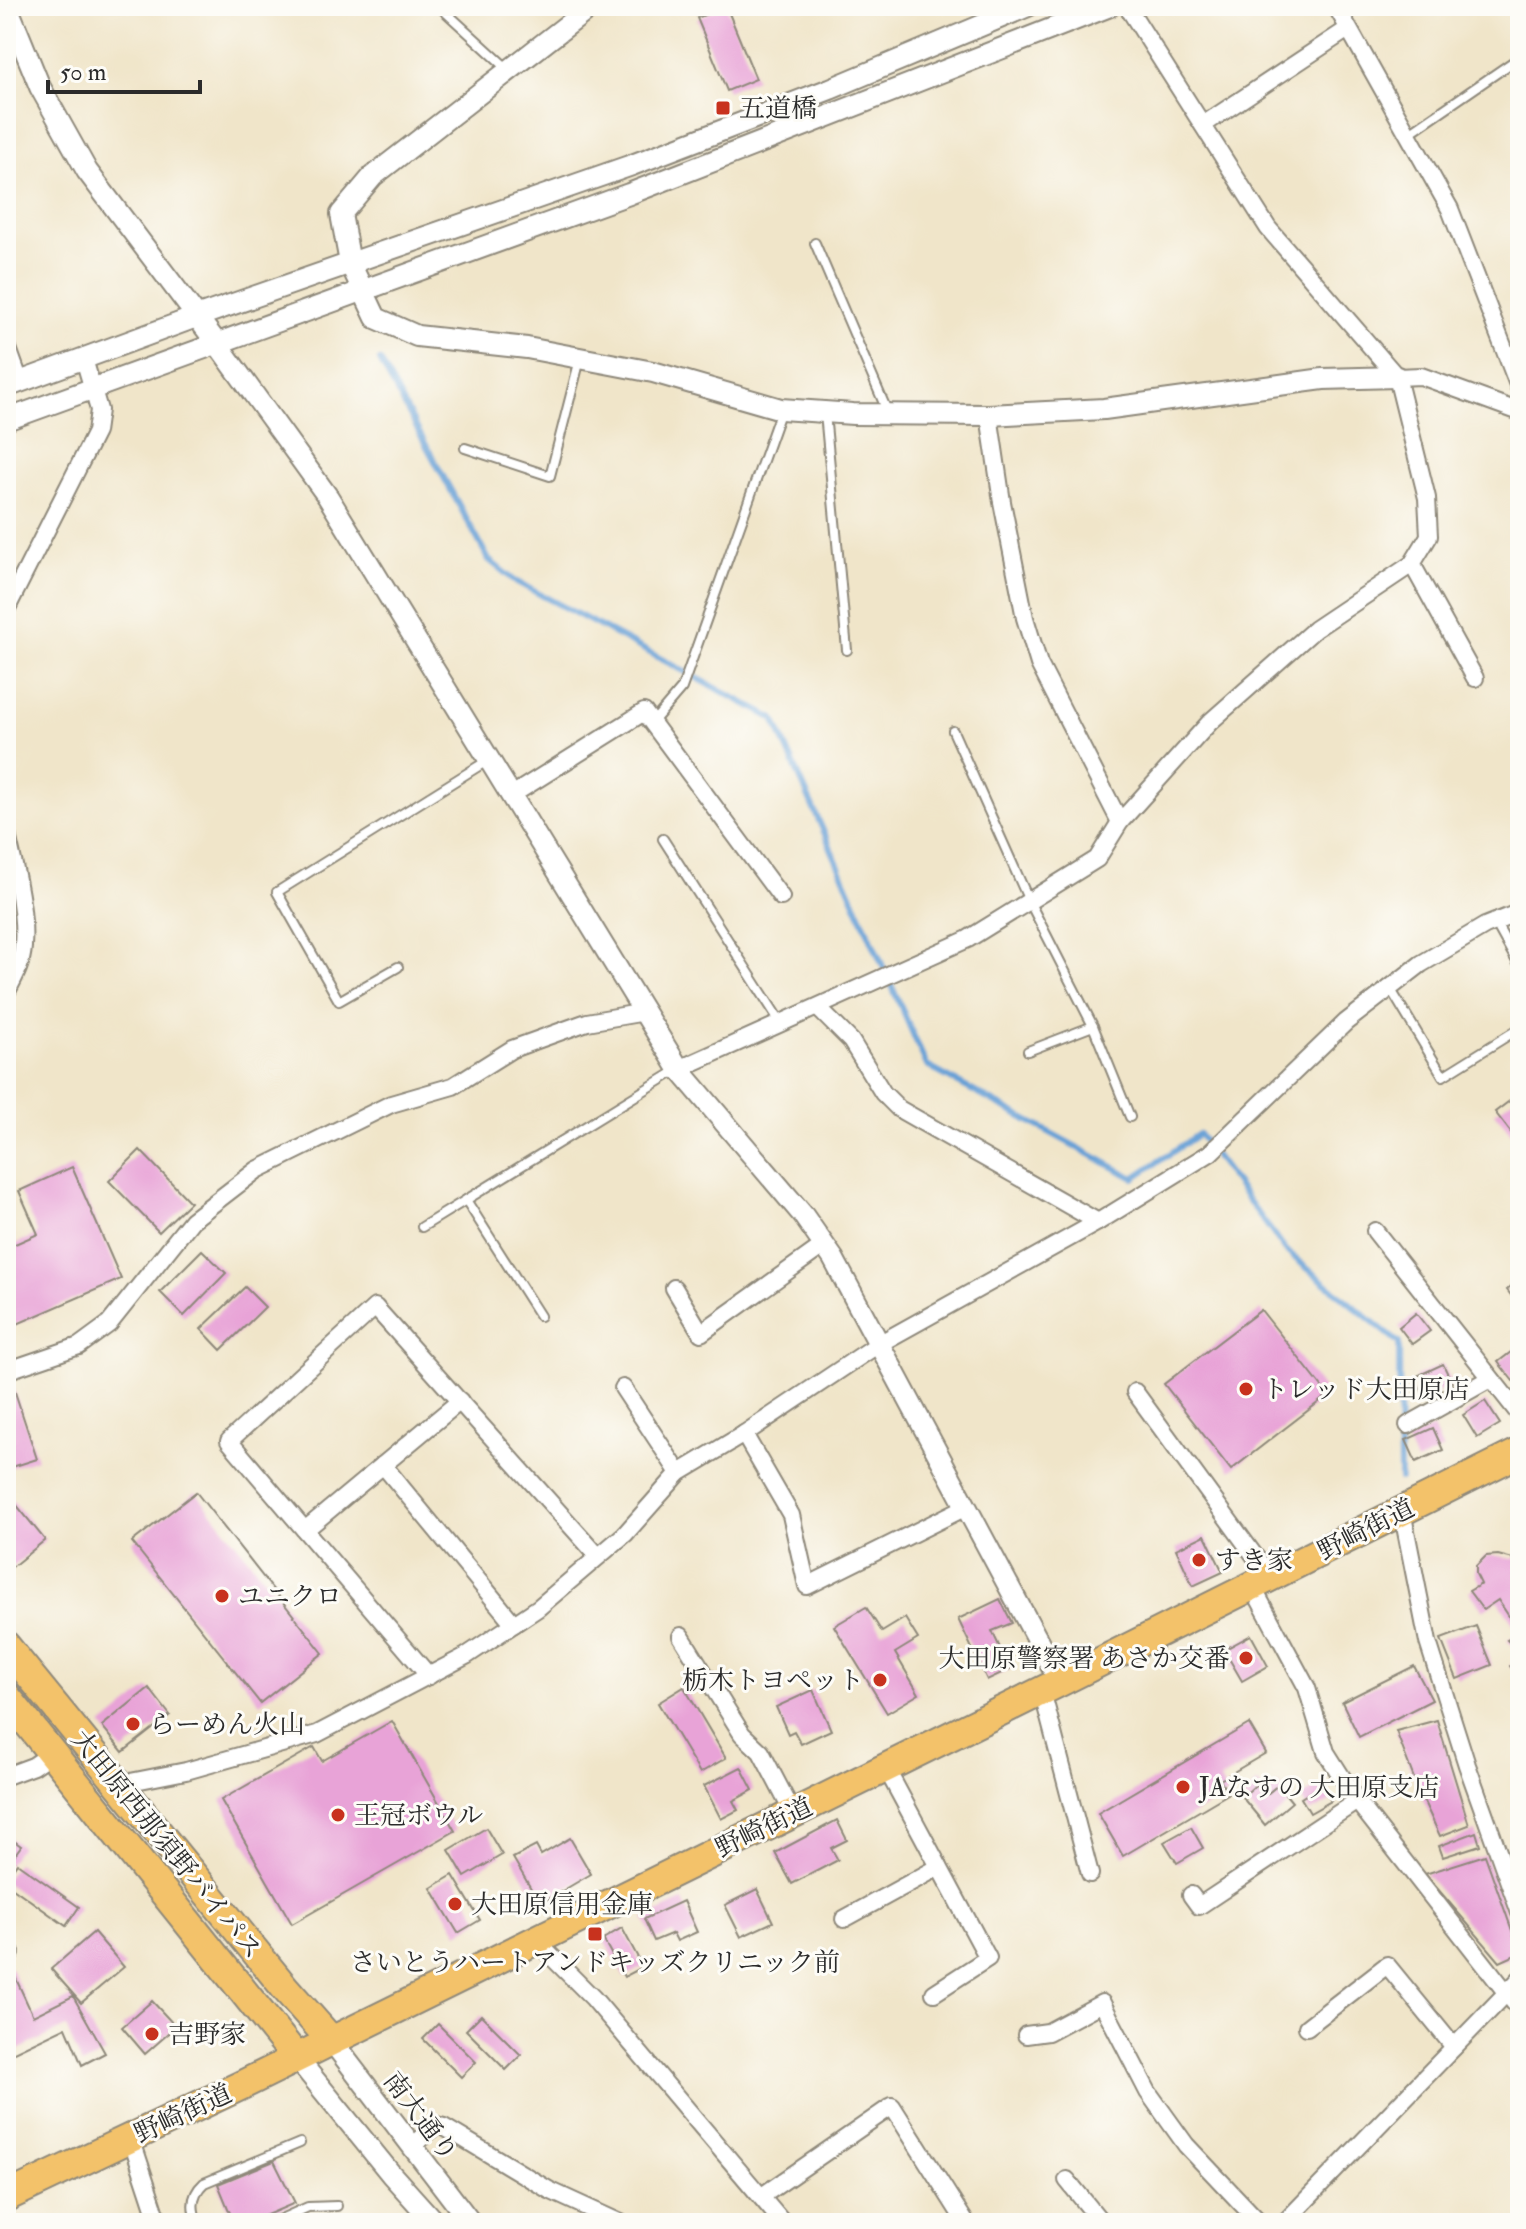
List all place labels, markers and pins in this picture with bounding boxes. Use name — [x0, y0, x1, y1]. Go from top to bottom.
place label: 五道橋 — [739, 93, 817, 125]
marker: 五道橋 — [714, 99, 732, 117]
place label: トレッド大田原店 — [1262, 1374, 1470, 1406]
marker: トレッド大田原店 — [1237, 1380, 1255, 1398]
place label: すき家 — [1215, 1545, 1293, 1577]
marker: すき家 — [1190, 1551, 1208, 1569]
place label: ユニクロ — [238, 1581, 342, 1613]
marker: ユニクロ — [213, 1587, 231, 1605]
place label: 大田原警察署 あさか交番 — [939, 1643, 1230, 1675]
marker: 大田原警察署 あさか交番 — [1237, 1649, 1255, 1667]
place label: 栃木トヨペット — [682, 1665, 864, 1697]
marker: 栃木トヨペット — [871, 1671, 889, 1689]
place label: らーめん火山 — [149, 1709, 305, 1741]
marker: らーめん火山 — [124, 1715, 142, 1733]
place label: JAなすの 大田原支店 — [1198, 1772, 1439, 1804]
marker: JAなすの 大田原支店 — [1174, 1778, 1192, 1796]
place label: 王冠ボウル — [354, 1800, 483, 1832]
marker: 王冠ボウル — [329, 1806, 347, 1824]
place label: 大田原信用金庫 — [471, 1889, 653, 1921]
marker: 大田原信用金庫 — [446, 1895, 464, 1913]
marker: さいとうハートアンドキッズクリニック前 — [586, 1925, 604, 1943]
place label: さいとうハートアンドキッズクリニック前 — [350, 1947, 840, 1979]
place label: 吉野家 — [168, 2019, 246, 2051]
marker: 吉野家 — [143, 2025, 161, 2043]

